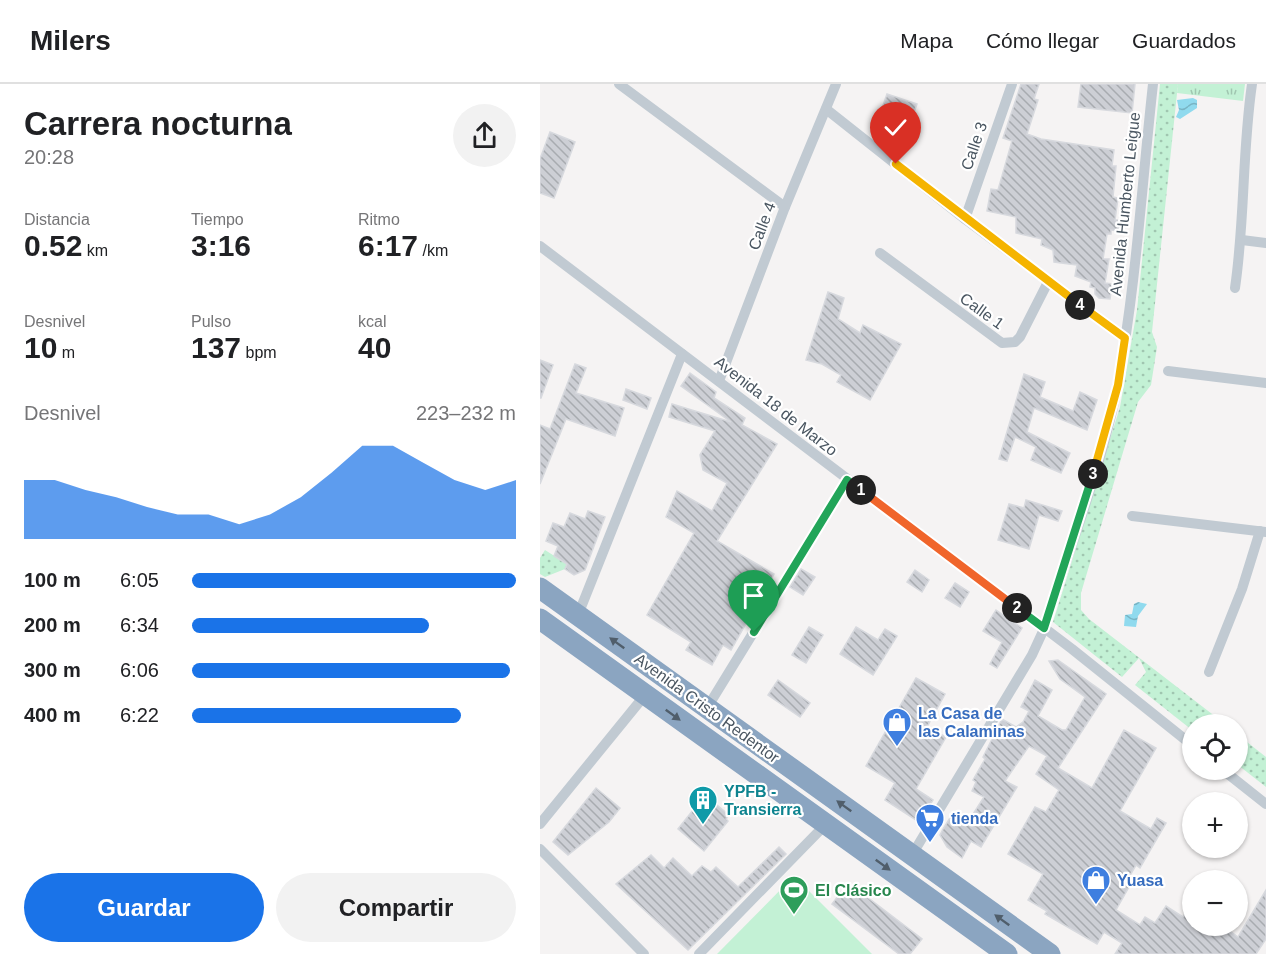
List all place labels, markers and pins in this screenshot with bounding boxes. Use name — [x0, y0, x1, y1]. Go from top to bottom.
pin — [870, 102, 921, 164]
pin: 4 — [1065, 290, 1095, 320]
pin: 3 — [1078, 459, 1108, 489]
pin: 1 — [846, 475, 876, 505]
pin — [728, 570, 779, 632]
pin: 2 — [1002, 593, 1032, 623]
place label: La Casa de las Calaminas — [918, 705, 1025, 740]
shop icon: La Casa de las Calaminas — [881, 706, 913, 748]
place label: YPFB - Transierra — [724, 783, 801, 818]
building icon: YPFB - Transierra — [687, 784, 719, 826]
supermarket icon: tienda — [914, 802, 946, 844]
place label: tienda — [951, 810, 998, 827]
shop icon: Yuasa — [1080, 864, 1112, 906]
place label: Yuasa — [1117, 872, 1163, 889]
sports icon: El Clásico — [778, 874, 810, 916]
place label: El Clásico — [815, 882, 892, 899]

